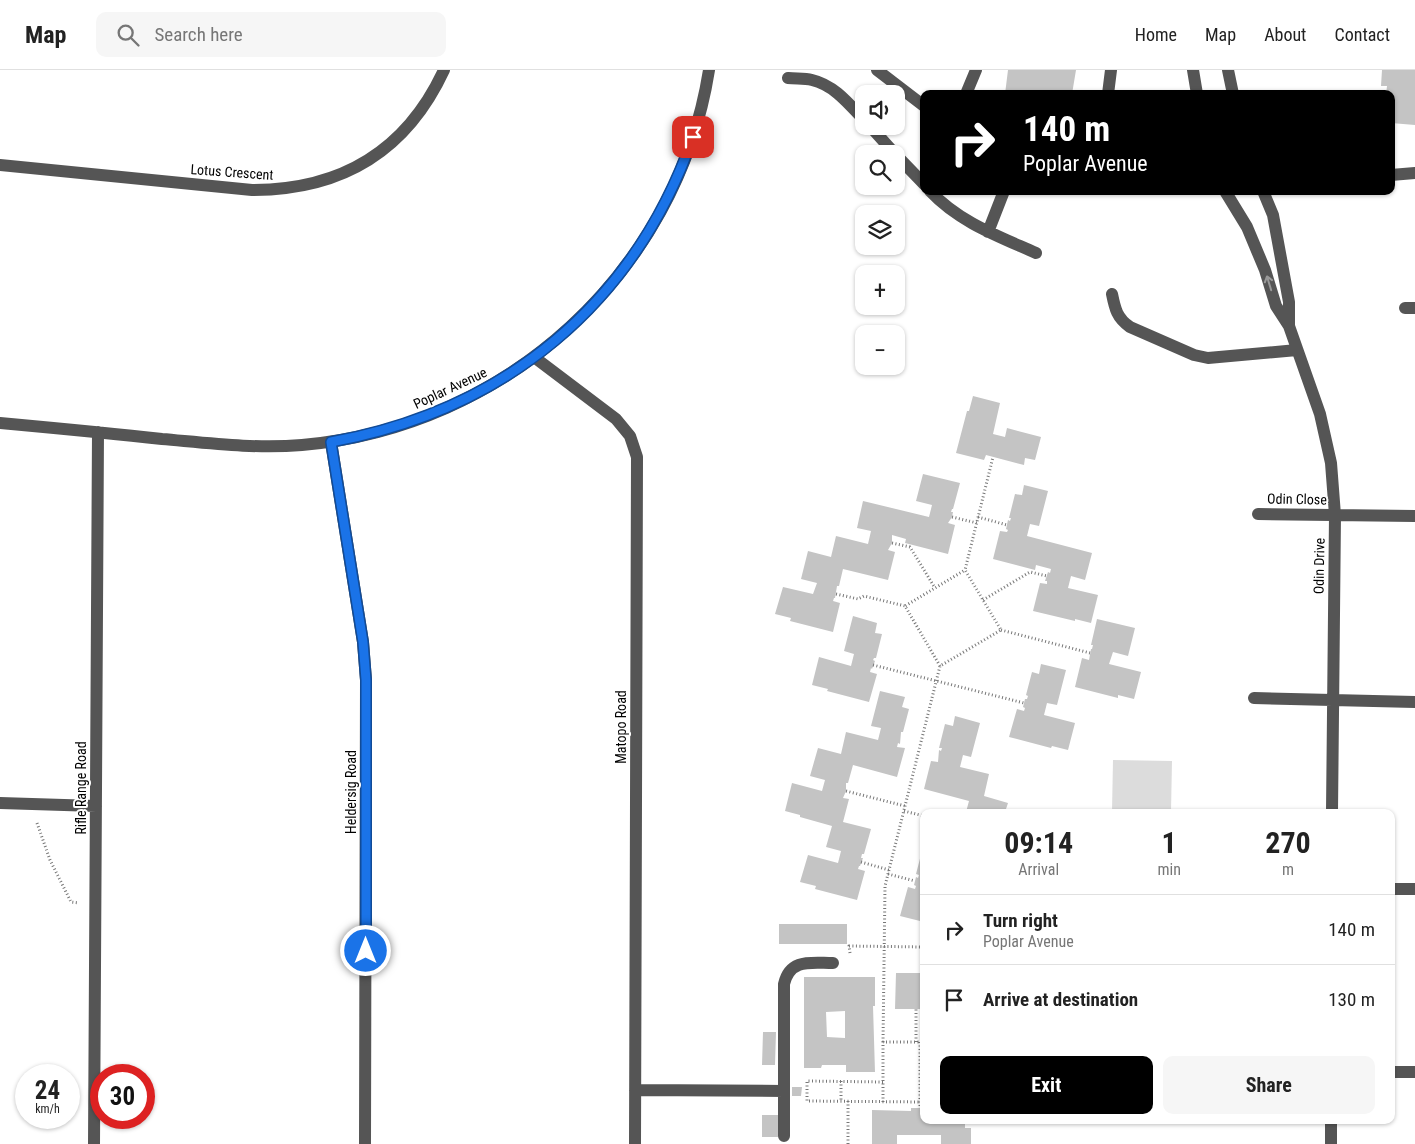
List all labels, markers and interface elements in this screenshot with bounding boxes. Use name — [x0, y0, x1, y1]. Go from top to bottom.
search box — [96, 12, 446, 57]
text: Map — [25, 21, 66, 49]
icon: search — [114, 21, 142, 49]
text: Search here — [154, 23, 243, 46]
text: Home — [1135, 24, 1177, 45]
text: Map — [1205, 24, 1236, 45]
text: About — [1264, 24, 1306, 45]
text: Contact — [1334, 24, 1390, 45]
map controls — [855, 85, 905, 375]
button: sound — [855, 85, 905, 135]
text: 140 m — [1023, 109, 1110, 150]
icon: right — [940, 110, 1005, 175]
pin — [672, 116, 714, 158]
icon: arrive — [679, 123, 707, 151]
button: search — [855, 145, 905, 195]
text: Poplar Avenue — [1023, 151, 1148, 176]
street label: Lotus Crescent — [190, 161, 274, 183]
button: layers — [855, 205, 905, 255]
button: + — [855, 265, 905, 315]
one-way arrow — [1263, 275, 1273, 291]
button: − — [855, 325, 905, 375]
street label: Poplar Avenue — [411, 364, 490, 412]
street label: Odin Close — [1267, 490, 1327, 508]
street label: Odin Drive — [1311, 537, 1327, 594]
street label: Matopo Road — [613, 690, 629, 764]
street label: Rifle Range Road — [73, 741, 89, 835]
street label: Heldersig Road — [343, 750, 359, 834]
text: 09:14 — [1004, 825, 1073, 860]
text: 1 — [1162, 825, 1177, 860]
text: 270 — [1265, 825, 1311, 860]
text: Arrival — [1018, 860, 1059, 879]
text: min — [1157, 860, 1181, 879]
text: m — [1282, 860, 1294, 879]
text: Turn right — [983, 909, 1058, 932]
icon: right — [940, 916, 968, 944]
text: 140 m — [1328, 918, 1375, 941]
position arrow — [339, 924, 391, 976]
text: Poplar Avenue — [983, 932, 1074, 951]
icon: arrive — [940, 986, 968, 1014]
text: Arrive at destination — [983, 988, 1138, 1011]
text: 130 m — [1328, 988, 1375, 1011]
button: Exit — [940, 1056, 1153, 1114]
button: Share — [1163, 1056, 1375, 1114]
speed limit sign: 30 — [90, 1064, 155, 1129]
text: 24 — [35, 1076, 60, 1105]
text: km/h — [35, 1102, 60, 1116]

